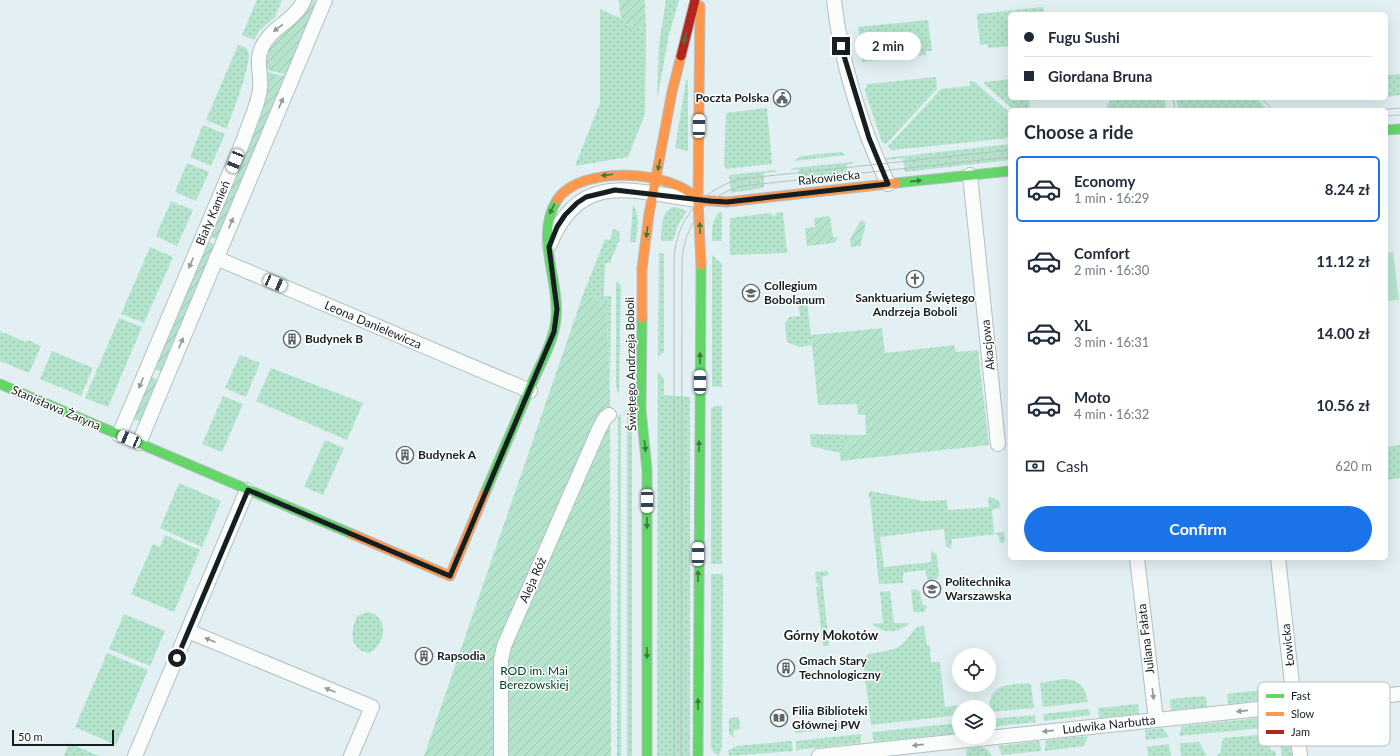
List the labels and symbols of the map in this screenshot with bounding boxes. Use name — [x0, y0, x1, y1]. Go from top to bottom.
one-way arrow — [273, 23, 283, 31]
one-way arrow — [682, 32, 688, 44]
callout: 2 min — [855, 32, 921, 60]
route end — [832, 37, 850, 55]
public building icon: Poczta Polska — [772, 88, 792, 108]
place label: Poczta Polska — [695, 90, 769, 105]
one-way arrow — [279, 97, 285, 109]
car — [693, 114, 705, 138]
car — [225, 148, 245, 174]
one-way arrow — [656, 159, 662, 171]
street label: Rakowiecka — [797, 167, 861, 188]
one-way arrow — [601, 171, 613, 178]
street label: Biały Kamień — [192, 178, 233, 247]
one-way arrow — [910, 178, 922, 184]
one-way arrow — [549, 204, 555, 215]
one-way arrow — [228, 217, 234, 228]
one-way arrow — [697, 222, 704, 234]
one-way arrow — [643, 226, 650, 238]
one-way arrow — [188, 258, 194, 270]
church icon: Sanktuarium Świętego Andrzeja Boboli — [905, 269, 925, 289]
car — [262, 273, 288, 293]
place label: Collegium Bobolanum — [764, 278, 825, 307]
school or university icon: Collegium Bobolanum — [741, 283, 761, 303]
place label: Sanktuarium Świętego Andrzeja Boboli — [855, 290, 975, 319]
street label: Leona Danielewicza — [322, 297, 424, 352]
street label: Świętego Andrzeja Boboli — [622, 297, 639, 431]
street label: Akacjowa — [977, 319, 998, 371]
building icon: Budynek B — [282, 329, 302, 349]
place label: Budynek B — [305, 331, 363, 346]
one-way arrow — [178, 336, 184, 348]
one-way arrow — [697, 351, 703, 364]
car — [694, 370, 706, 394]
one-way arrow — [137, 378, 143, 390]
street label: Stanisława Żaryna — [9, 382, 103, 433]
car — [116, 429, 142, 449]
one-way arrow — [642, 440, 648, 452]
one-way arrow — [696, 440, 703, 452]
building icon: Budynek A — [395, 445, 415, 465]
place label: Budynek A — [418, 447, 477, 462]
car — [641, 489, 653, 513]
one-way arrow — [644, 517, 650, 530]
car — [692, 542, 704, 566]
street label: Aleja Róż — [516, 554, 549, 605]
one-way arrow — [695, 569, 701, 582]
place label: Politechnika Warszawska — [945, 574, 1012, 603]
school or university icon: Politechnika Warszawska — [922, 579, 942, 599]
street label: Juliana Fałata — [1134, 603, 1157, 675]
street label: Łowicka — [1278, 623, 1297, 667]
district label: Górny Mokotów — [784, 627, 879, 643]
one-way arrow — [204, 637, 216, 644]
building icon: Rapsodia — [414, 646, 434, 666]
one-way arrow — [644, 647, 650, 660]
place label: Rapsodia — [437, 648, 486, 663]
route start — [168, 649, 186, 667]
place label: Gmach Stary Technologiczny — [799, 653, 881, 682]
building icon: Gmach Stary Technologiczny — [776, 658, 796, 678]
park label: ROD im. Mai Berezowskiej — [499, 663, 569, 692]
legend — [1258, 682, 1390, 746]
one-way arrow — [325, 687, 336, 693]
one-way arrow — [1150, 688, 1156, 700]
text: Fast — [1291, 689, 1311, 702]
one-way arrow — [695, 697, 701, 710]
place label: Filia Biblioteki Głównej PW — [792, 703, 868, 732]
text: Slow — [1291, 707, 1315, 720]
library icon: Filia Biblioteki Głównej PW — [769, 708, 789, 728]
one-way arrow — [1236, 708, 1248, 714]
street label: Ludwika Narbutta — [1062, 712, 1156, 737]
text: Jam — [1291, 725, 1310, 738]
scale bar — [12, 728, 114, 747]
one-way arrow — [1042, 728, 1054, 734]
one-way arrow — [912, 742, 924, 748]

